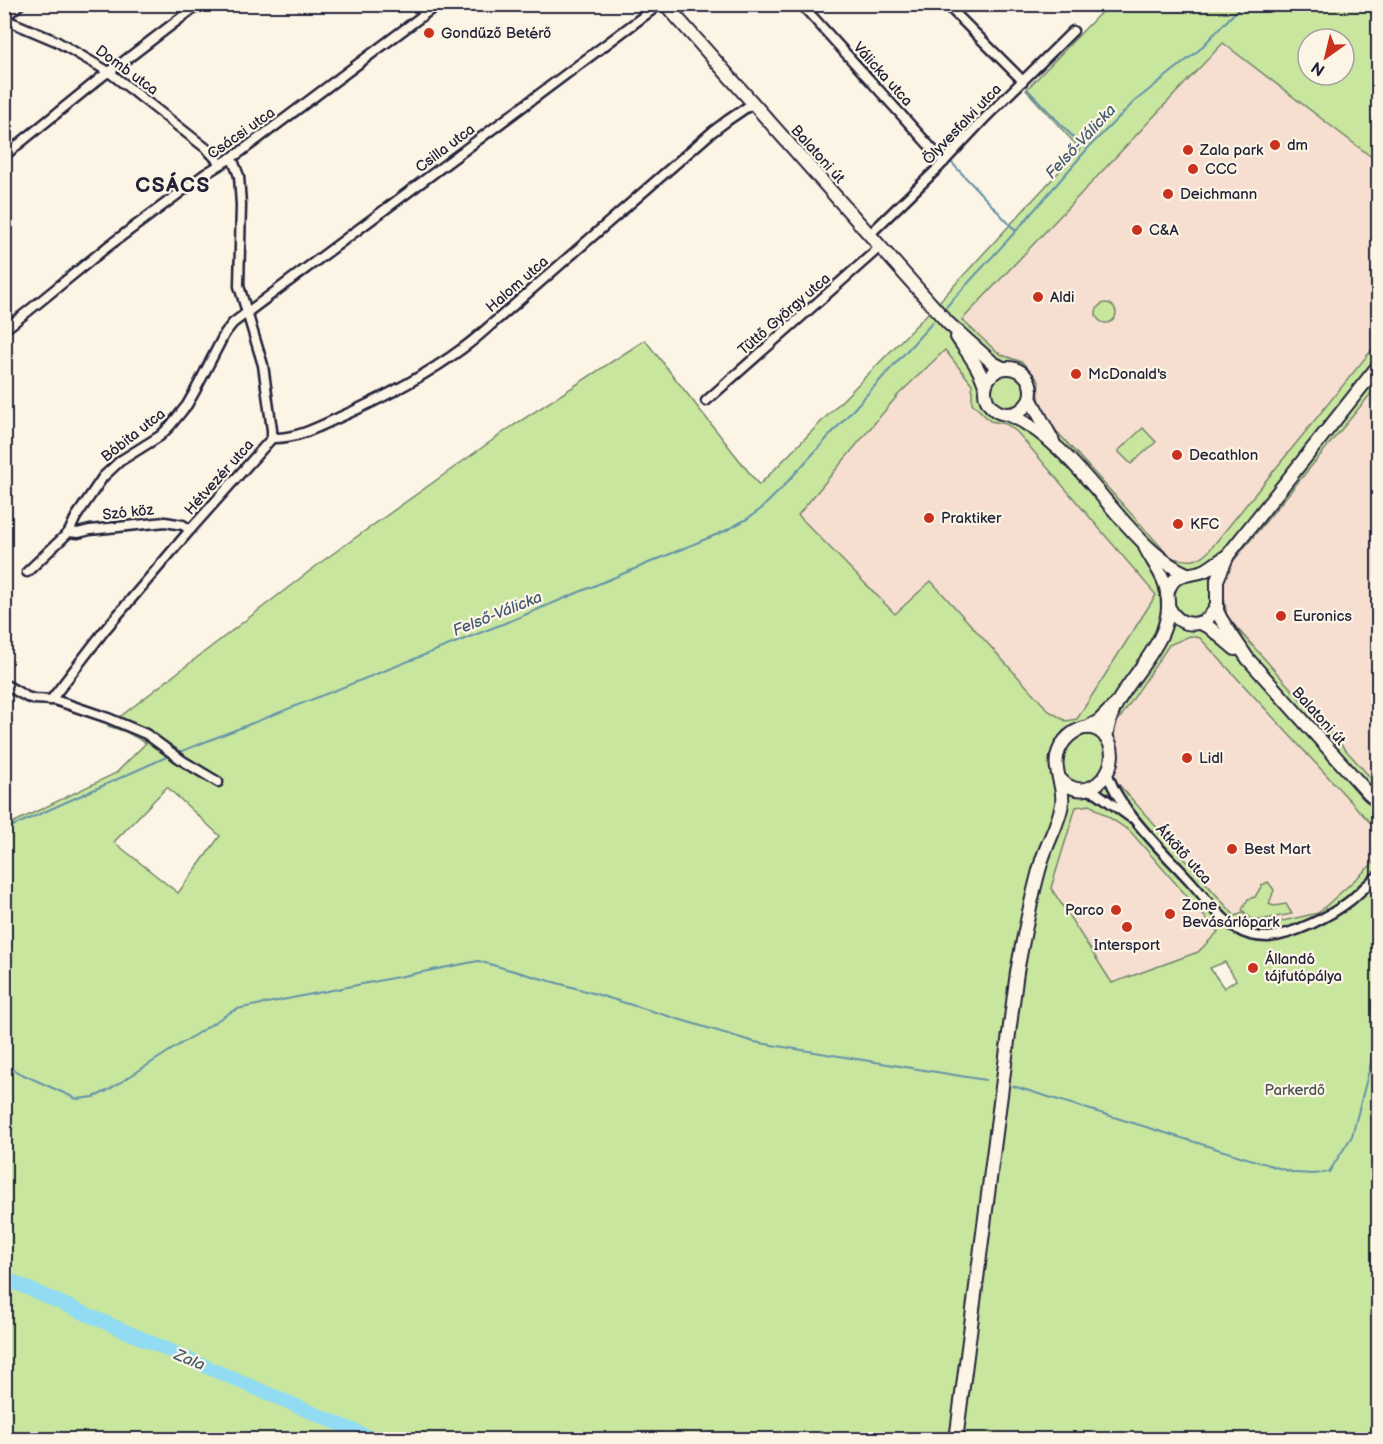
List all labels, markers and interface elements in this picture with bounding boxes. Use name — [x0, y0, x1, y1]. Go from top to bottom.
place label: Gondűző Betérő — [441, 24, 552, 43]
marker: Gondűző Betérő — [422, 26, 436, 40]
north arrow — [1296, 27, 1356, 87]
street label: Válicka utca — [849, 38, 916, 110]
street label: Domb utca — [91, 41, 162, 100]
text: N — [1308, 57, 1329, 79]
street label: Ölyvesfalvi utca — [919, 80, 1006, 169]
water label: Felső-Válicka — [1042, 101, 1120, 183]
street label: Csácsi utca — [204, 103, 279, 164]
street label: Csilla utca — [412, 120, 479, 177]
street label: Balatoni út — [786, 121, 849, 188]
place label: dm — [1287, 136, 1308, 155]
marker: dm — [1268, 138, 1282, 152]
place label: Zala park — [1199, 141, 1264, 160]
marker: Zala park — [1181, 143, 1195, 157]
place label: CCC — [1205, 160, 1237, 179]
marker: CCC — [1186, 162, 1200, 176]
district label: CSÁCS — [135, 171, 211, 198]
place label: Deichmann — [1180, 185, 1257, 204]
marker: Deichmann — [1161, 187, 1175, 201]
place label: C&A — [1149, 221, 1180, 240]
marker: C&A — [1130, 223, 1144, 237]
street label: Halom utca — [482, 252, 552, 317]
street label: Tüttő György utca — [734, 269, 834, 360]
place label: Aldi — [1050, 288, 1075, 307]
marker: Aldi — [1031, 290, 1045, 304]
place label: McDonald's — [1088, 365, 1167, 384]
marker: McDonald's — [1069, 367, 1083, 381]
street label: Bóbita utca — [97, 404, 169, 466]
street label: Hétvezér utca — [181, 436, 258, 519]
place label: Decathlon — [1189, 446, 1258, 465]
marker: Decathlon — [1170, 448, 1184, 462]
street label: Szó köz — [102, 500, 155, 525]
place label: Praktiker — [941, 509, 1002, 528]
marker: Praktiker — [922, 511, 936, 525]
place label: KFC — [1190, 515, 1220, 534]
marker: KFC — [1171, 517, 1185, 531]
water label: Felső-Válicka — [450, 588, 545, 641]
place label: Euronics — [1293, 607, 1352, 626]
marker: Euronics — [1274, 609, 1288, 623]
street label: Balatoni út — [1287, 683, 1350, 750]
place label: Lidl — [1199, 749, 1223, 768]
marker: Lidl — [1180, 751, 1194, 765]
street label: Átkötő utca — [1152, 820, 1216, 888]
place label: Best Mart — [1244, 840, 1311, 859]
marker: Best Mart — [1225, 842, 1239, 856]
place label: Zone Bevásárlópark — [1181, 896, 1280, 932]
place label: Parco — [1065, 901, 1104, 920]
marker: Parco — [1109, 903, 1123, 917]
marker: Zone Bevásárlópark — [1163, 907, 1177, 921]
marker: Intersport — [1120, 920, 1134, 934]
place label: Intersport — [1094, 936, 1161, 955]
place label: Állandó tájfutópálya — [1265, 950, 1342, 986]
marker: Állandó tájfutópálya — [1246, 961, 1260, 975]
park label: Parkerdő — [1265, 1081, 1325, 1100]
water label: Zala — [170, 1345, 208, 1375]

